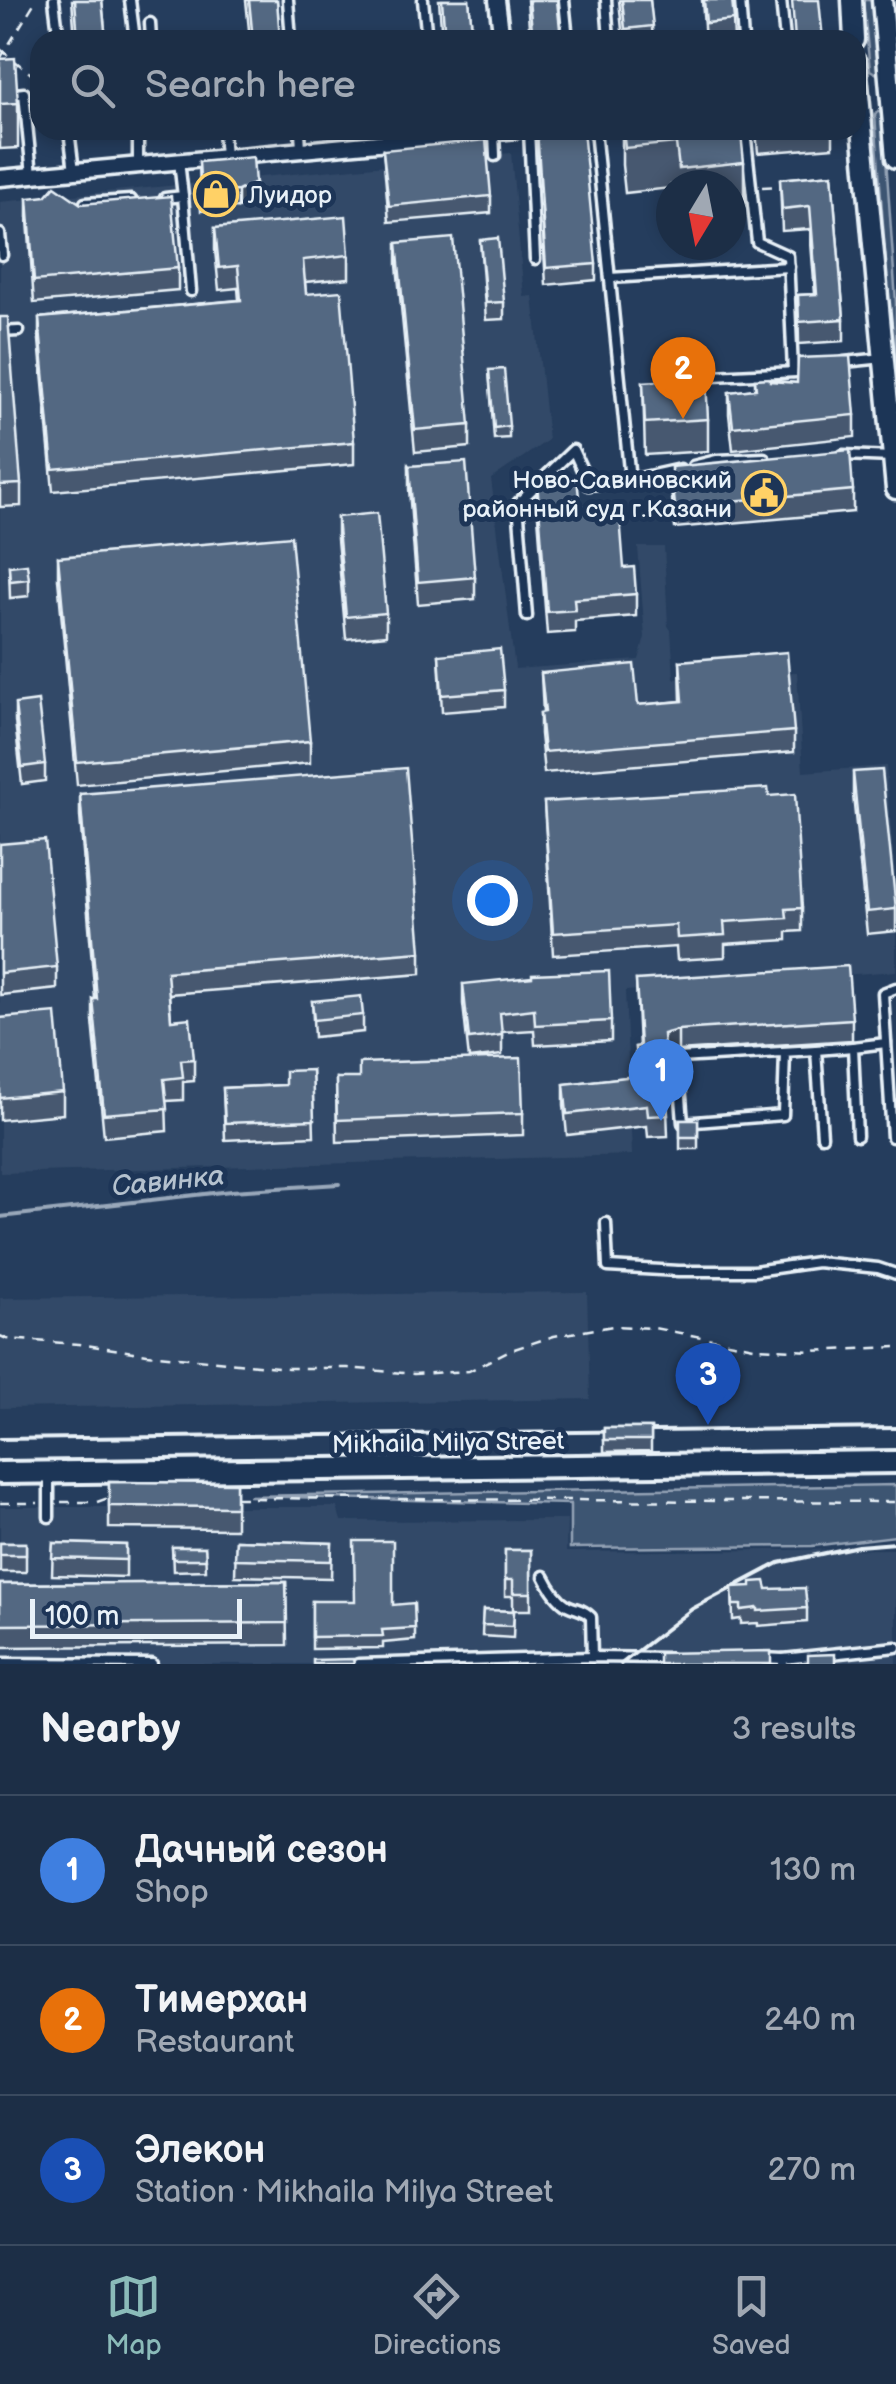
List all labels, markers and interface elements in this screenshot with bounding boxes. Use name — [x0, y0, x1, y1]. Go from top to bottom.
search box — [30, 30, 866, 140]
icon: search — [65, 58, 120, 113]
text: Search here — [145, 63, 356, 108]
north arrow — [656, 170, 746, 260]
shop icon: Луидор — [193, 171, 239, 217]
place label: Луидор — [247, 180, 332, 211]
pin: 2 — [650, 336, 716, 419]
place label: Ново-Савиновский районный суд г.Казани — [462, 465, 732, 525]
public building icon: Ново-Савиновский районный суд г.Казани — [741, 470, 787, 516]
your location — [467, 875, 518, 926]
pin: 1 — [628, 1038, 694, 1121]
water label: Савинка — [110, 1159, 226, 1204]
pin: 3 — [676, 1342, 740, 1425]
street label: Mikhaila Milya Street — [332, 1426, 565, 1461]
scale bar — [30, 1594, 242, 1638]
text: 100 m — [45, 1600, 119, 1633]
text: Nearby — [40, 1704, 180, 1755]
text: 3 results — [732, 1710, 856, 1749]
text: Дачный сезон — [135, 1828, 388, 1873]
text: 1 — [66, 1851, 79, 1890]
text: 130 m — [770, 1851, 856, 1890]
text: Shop — [135, 1873, 209, 1912]
text: Тимерхан — [135, 1978, 308, 2023]
text: 2 — [63, 2001, 82, 2040]
text: 240 m — [764, 2001, 856, 2040]
text: Restaurant — [135, 2023, 294, 2062]
text: Элекон — [135, 2128, 265, 2173]
text: 3 — [63, 2151, 82, 2190]
text: 270 m — [767, 2151, 856, 2190]
text: Station · Mikhaila Milya Street — [135, 2173, 553, 2212]
tab: Map — [105, 2269, 162, 2362]
tab: Directions — [372, 2269, 501, 2362]
tab: Saved — [712, 2269, 791, 2362]

